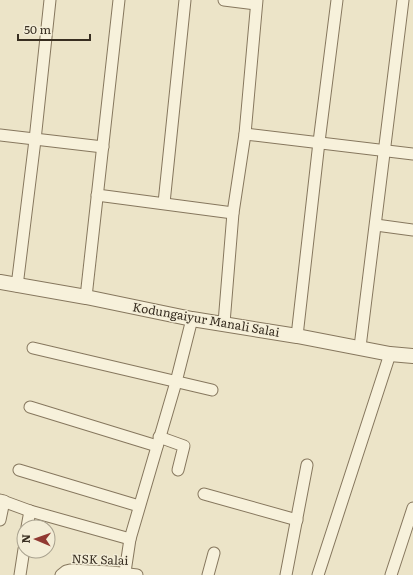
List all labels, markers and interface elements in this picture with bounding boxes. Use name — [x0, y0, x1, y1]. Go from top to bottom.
scale bar — [18, 16, 90, 42]
text: 50 m — [24, 20, 51, 38]
street label: Kodungaiyur Manali Salai — [131, 297, 281, 341]
north arrow — [16, 519, 56, 559]
text: N — [17, 534, 33, 544]
street label: NSK Salai — [71, 549, 129, 569]

